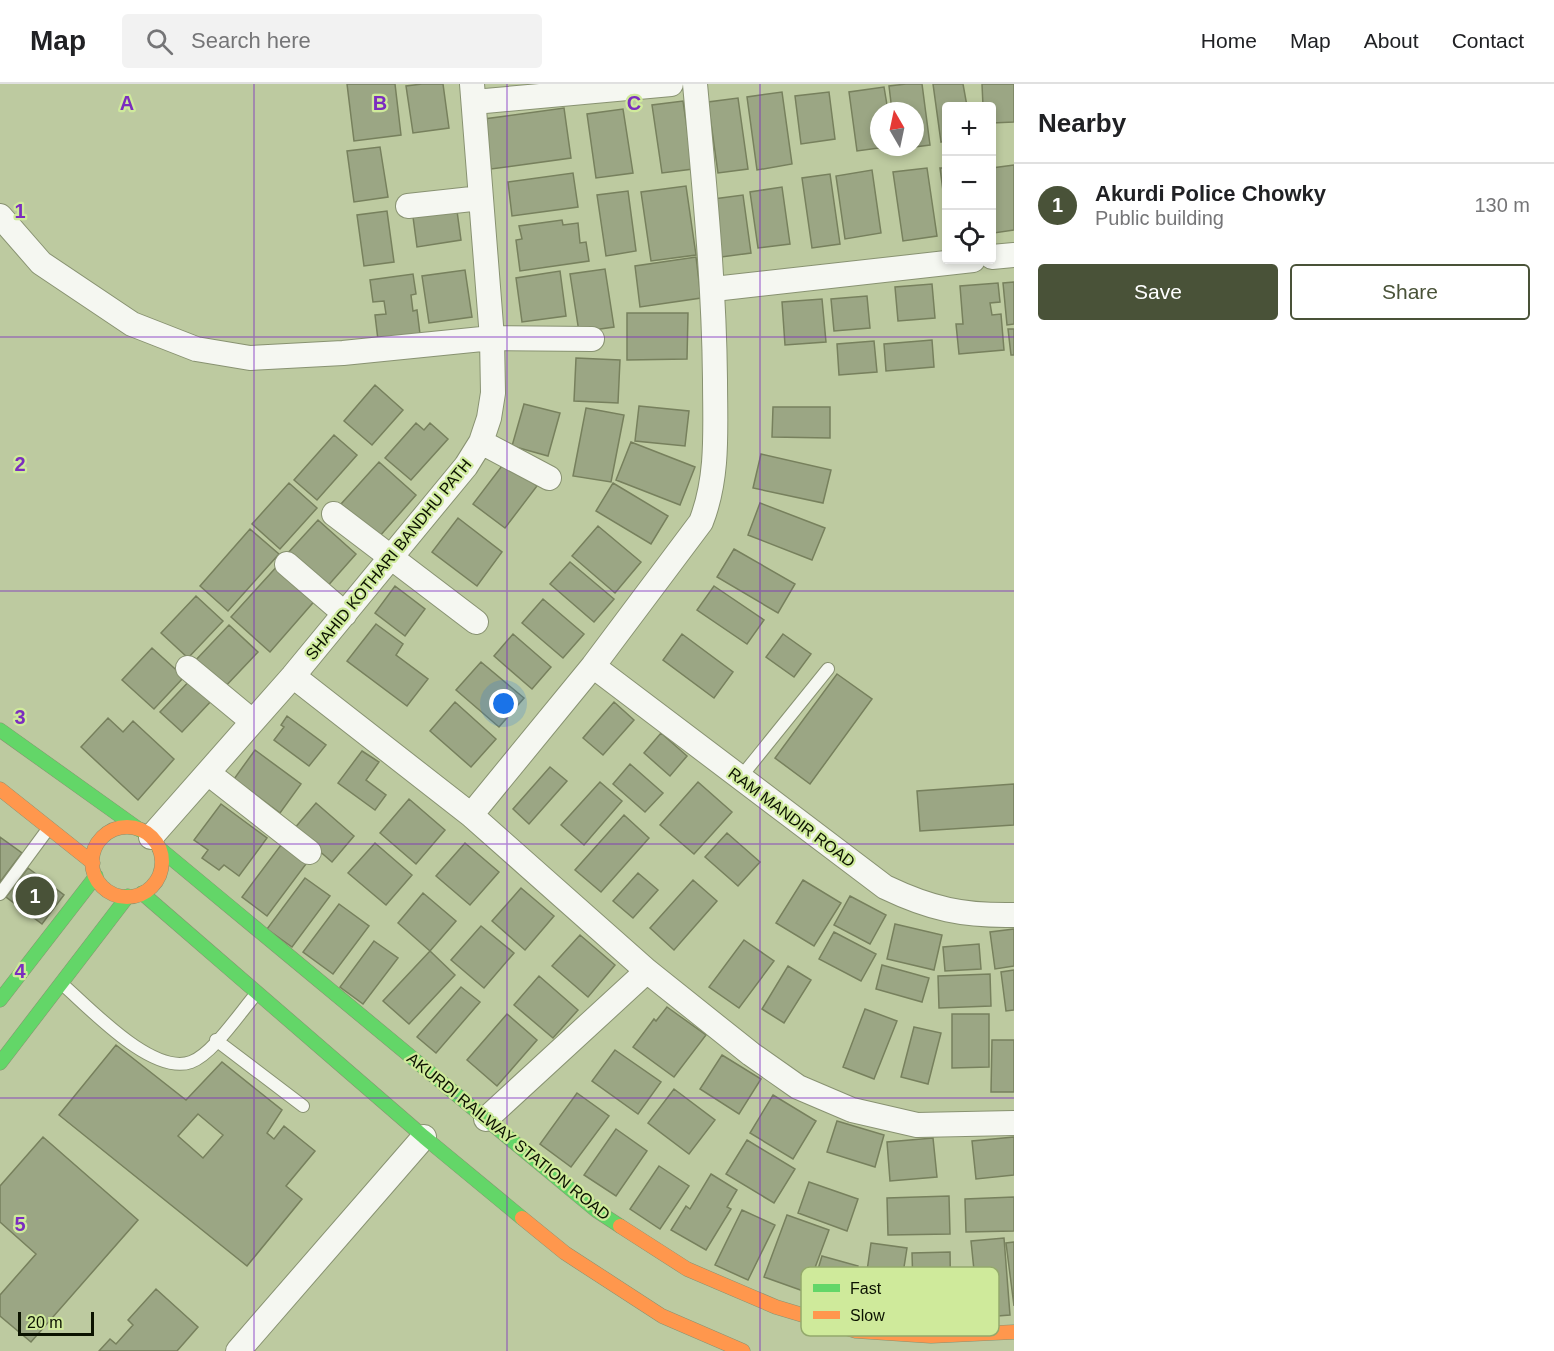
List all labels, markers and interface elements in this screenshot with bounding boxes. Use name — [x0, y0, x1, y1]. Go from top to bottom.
search box — [122, 14, 542, 68]
text: Map — [30, 25, 86, 56]
icon: search — [143, 25, 176, 58]
text: Search here — [191, 28, 311, 53]
text: Home — [1201, 29, 1257, 52]
text: Map — [1290, 29, 1331, 52]
text: About — [1364, 29, 1419, 52]
text: Contact — [1452, 29, 1524, 52]
text: A — [120, 92, 134, 114]
text: B — [373, 92, 387, 114]
text: C — [627, 92, 641, 114]
north arrow — [870, 102, 924, 156]
map controls — [942, 102, 996, 264]
button: + — [942, 102, 996, 156]
text: Nearby — [1038, 108, 1126, 138]
button: − — [942, 156, 996, 210]
text: Akurdi Police Chowky — [1095, 181, 1326, 206]
text: 1 — [1052, 194, 1063, 216]
text: 130 m — [1474, 194, 1530, 216]
text: 1 — [14, 200, 26, 222]
text: Public building — [1095, 207, 1224, 229]
button: locate — [942, 210, 996, 264]
button: Save — [1038, 264, 1278, 320]
button: Share — [1290, 264, 1530, 320]
text: 2 — [14, 453, 26, 475]
street label: SHAHID KOTHARI BANDHU PATH — [302, 456, 475, 663]
your location — [489, 689, 518, 718]
text: 3 — [14, 706, 26, 728]
street label: RAM MANDIR ROAD — [725, 764, 858, 870]
pin: 1 — [15, 874, 54, 918]
text: 4 — [14, 960, 26, 982]
street label: AKURDI RAILWAY STATION ROAD — [404, 1049, 613, 1223]
text: 5 — [14, 1213, 26, 1235]
legend — [801, 1267, 999, 1336]
text: Fast — [850, 1280, 882, 1297]
text: Slow — [850, 1307, 885, 1324]
scale bar — [18, 1309, 94, 1336]
text: 20 m — [27, 1314, 63, 1331]

